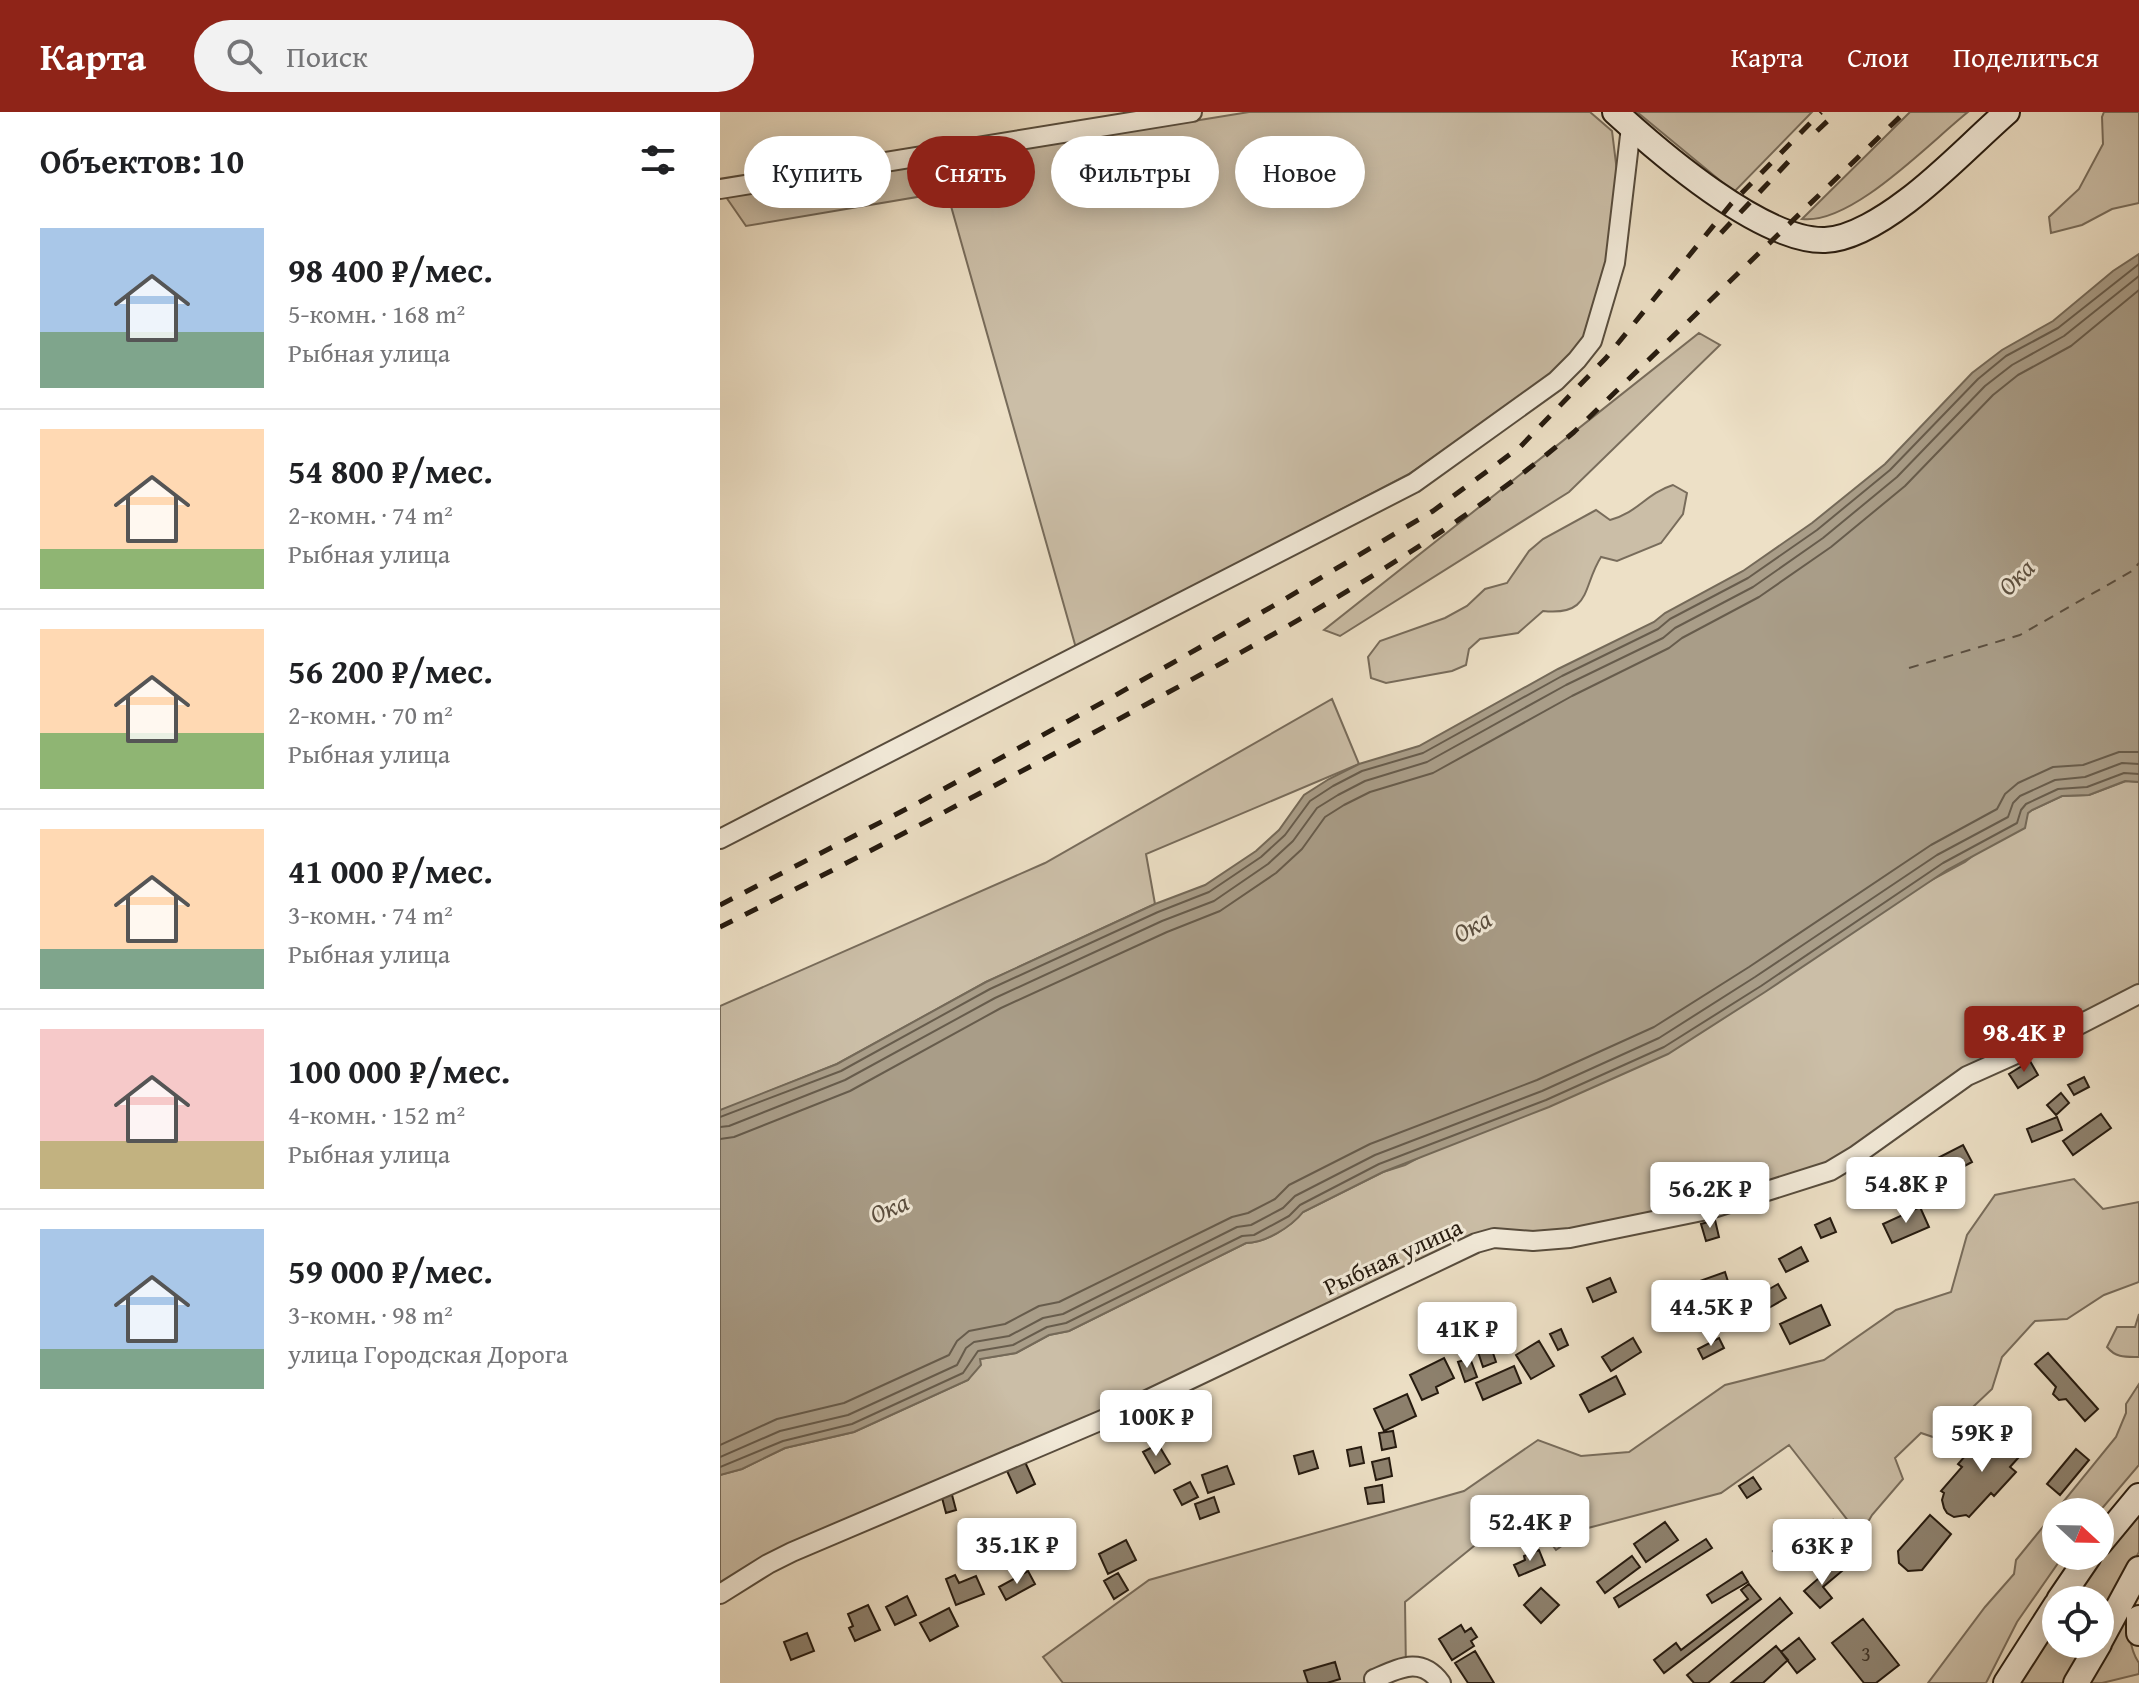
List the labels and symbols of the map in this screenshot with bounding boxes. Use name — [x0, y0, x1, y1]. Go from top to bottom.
water label: Ока — [1988, 549, 2043, 604]
water label: Ока — [1445, 899, 1498, 952]
pin: 98.4K ₽ — [1950, 1006, 2098, 1074]
pin: 54.8K ₽ — [1832, 1157, 1980, 1225]
pin: 56.2K ₽ — [1636, 1162, 1784, 1230]
water label: Ока — [863, 1182, 915, 1233]
street label: Рыбная улица — [1318, 1209, 1468, 1304]
pin: 44.5K ₽ — [1637, 1280, 1785, 1348]
pin: 41K ₽ — [1411, 1302, 1523, 1370]
pin: 100K ₽ — [1091, 1390, 1221, 1458]
pin: 59K ₽ — [1926, 1406, 2038, 1474]
pin: 52.4K ₽ — [1456, 1495, 1604, 1563]
north arrow — [2042, 1498, 2114, 1570]
pin: 35.1K ₽ — [943, 1518, 1091, 1586]
pin: 63K ₽ — [1766, 1519, 1878, 1587]
house number: 3 — [1861, 1639, 1871, 1668]

